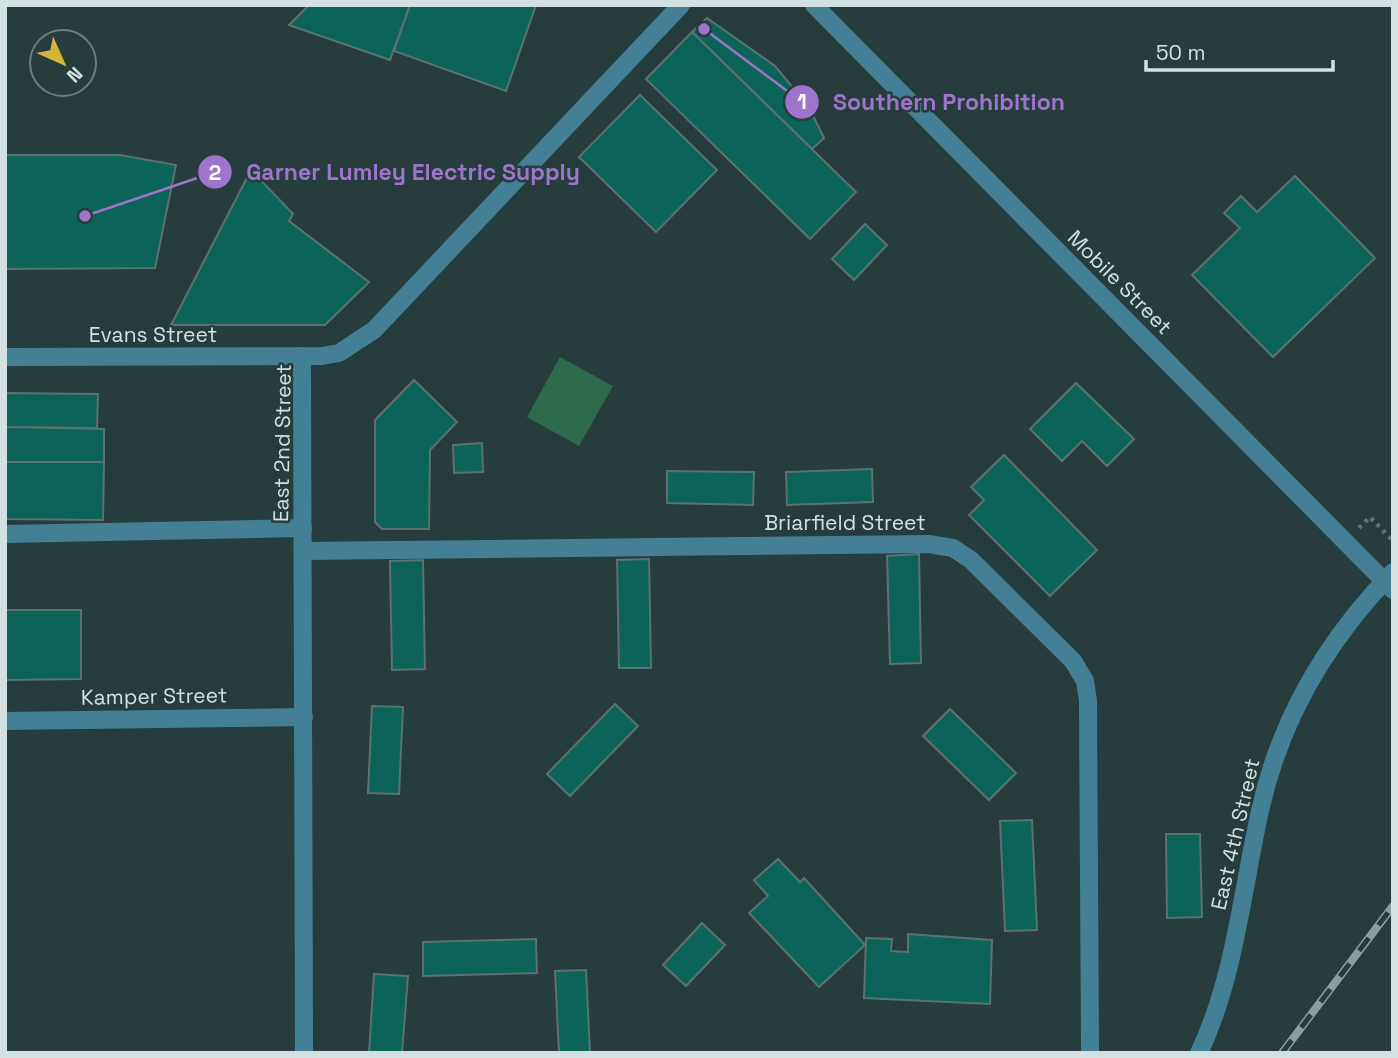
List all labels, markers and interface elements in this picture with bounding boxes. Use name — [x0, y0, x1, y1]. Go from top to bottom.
north arrow — [28, 28, 98, 98]
scale bar — [1146, 28, 1333, 72]
text: 50 m — [1156, 39, 1206, 66]
text: N — [61, 61, 88, 88]
callout: Southern Prohibition — [784, 80, 1079, 124]
text: Southern Prohibition — [833, 87, 1065, 117]
text: 1 — [797, 88, 807, 115]
callout: Garner Lumley Electric Supply — [197, 150, 594, 194]
text: Garner Lumley Electric Supply — [246, 157, 580, 187]
text: 2 — [209, 159, 221, 186]
street label: Mobile Street — [1062, 224, 1178, 340]
street label: Evans Street — [89, 321, 217, 348]
street label: East 2nd Street — [267, 364, 297, 522]
street label: Briarfield Street — [764, 509, 926, 536]
street label: Kamper Street — [81, 681, 227, 711]
street label: East 4th Street — [1204, 755, 1266, 913]

